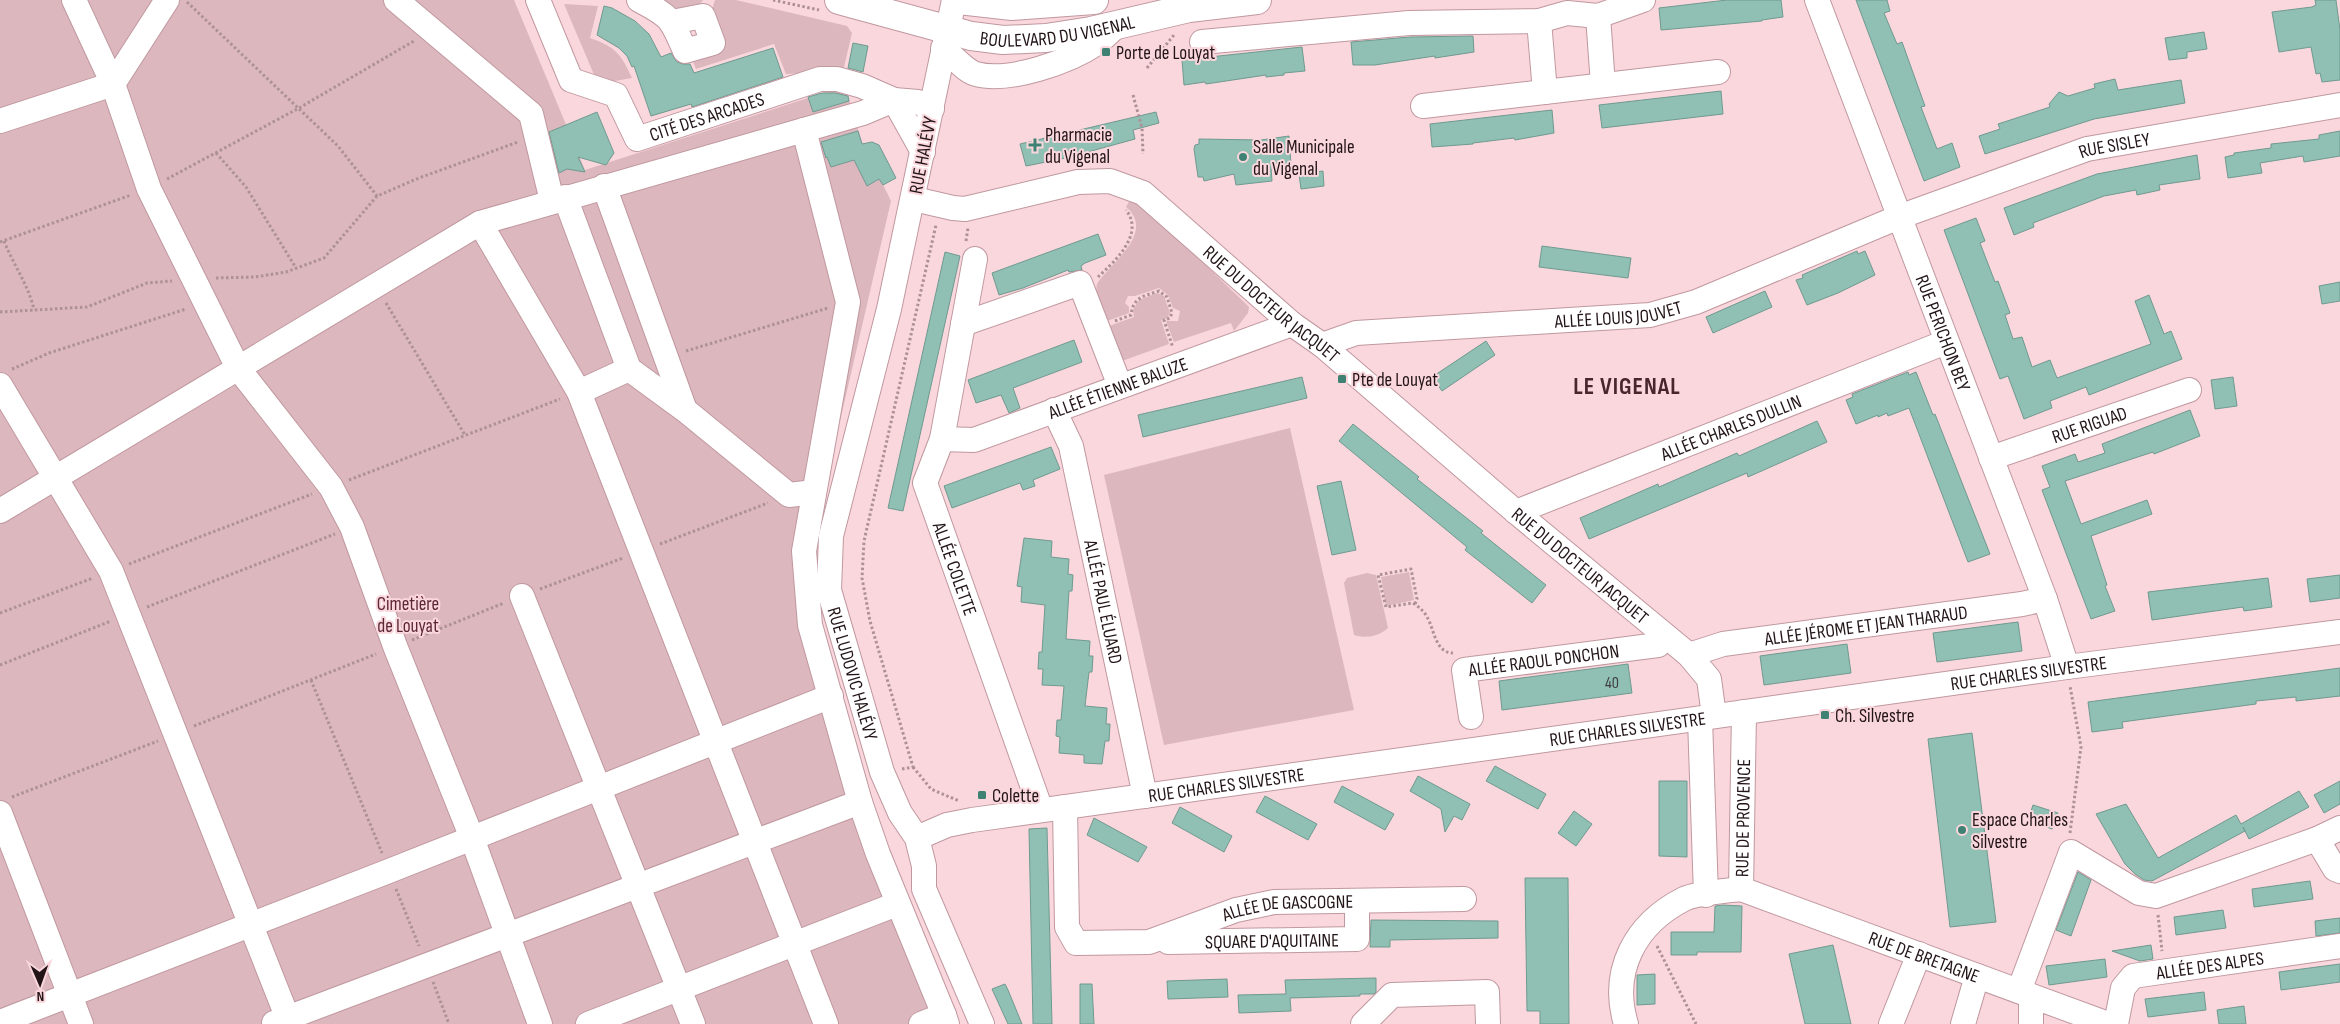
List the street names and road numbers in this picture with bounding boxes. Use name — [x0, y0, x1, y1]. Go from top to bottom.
street label: BOULEVARD DU VIGENAL — [979, 11, 1137, 53]
street label: CITÉ DES ARCADES — [647, 88, 767, 147]
street label: RUE HALÉVY — [905, 115, 942, 196]
street label: RUE SISLEY — [2076, 128, 2152, 164]
street label: RUE DU DOCTEUR JACQUET — [1198, 241, 1344, 368]
street label: RUE PERICHON BEY — [1910, 272, 1975, 395]
street label: ALLÉE LOUIS JOUVET — [1553, 296, 1685, 334]
street label: ALLÉE ÉTIENNE BALUZE — [1044, 353, 1191, 425]
street label: ALLÉE CHARLES DULLIN — [1657, 390, 1805, 467]
street label: RUE RIGUAD — [2049, 402, 2130, 449]
street label: RUE DU DOCTEUR JACQUET — [1506, 503, 1653, 630]
street label: ALLÉE COLETTE — [926, 518, 981, 619]
street label: ALLÉE PAUL ÉLUARD — [1078, 537, 1127, 666]
street label: ALLÉE JÉROME ET JEAN THARAUD — [1762, 601, 1969, 651]
street label: RUE LUDOVIC HALÉVY — [822, 605, 882, 743]
street label: ALLÉE RAOUL PONCHON — [1466, 640, 1621, 682]
street label: RUE CHARLES SILVESTRE — [1949, 652, 2108, 696]
street label: RUE CHARLES SILVESTRE — [1548, 708, 1707, 752]
street label: RUE DE PROVENCE — [1731, 759, 1756, 877]
street label: RUE CHARLES SILVESTRE — [1147, 764, 1306, 808]
street label: ALLÉE DE GASCOGNE — [1218, 891, 1354, 927]
street label: RUE DE BRETAGNE — [1865, 927, 1982, 989]
street label: SQUARE D'AQUITAINE — [1205, 929, 1339, 954]
street label: ALLÉE DES ALPES — [2154, 947, 2265, 986]

